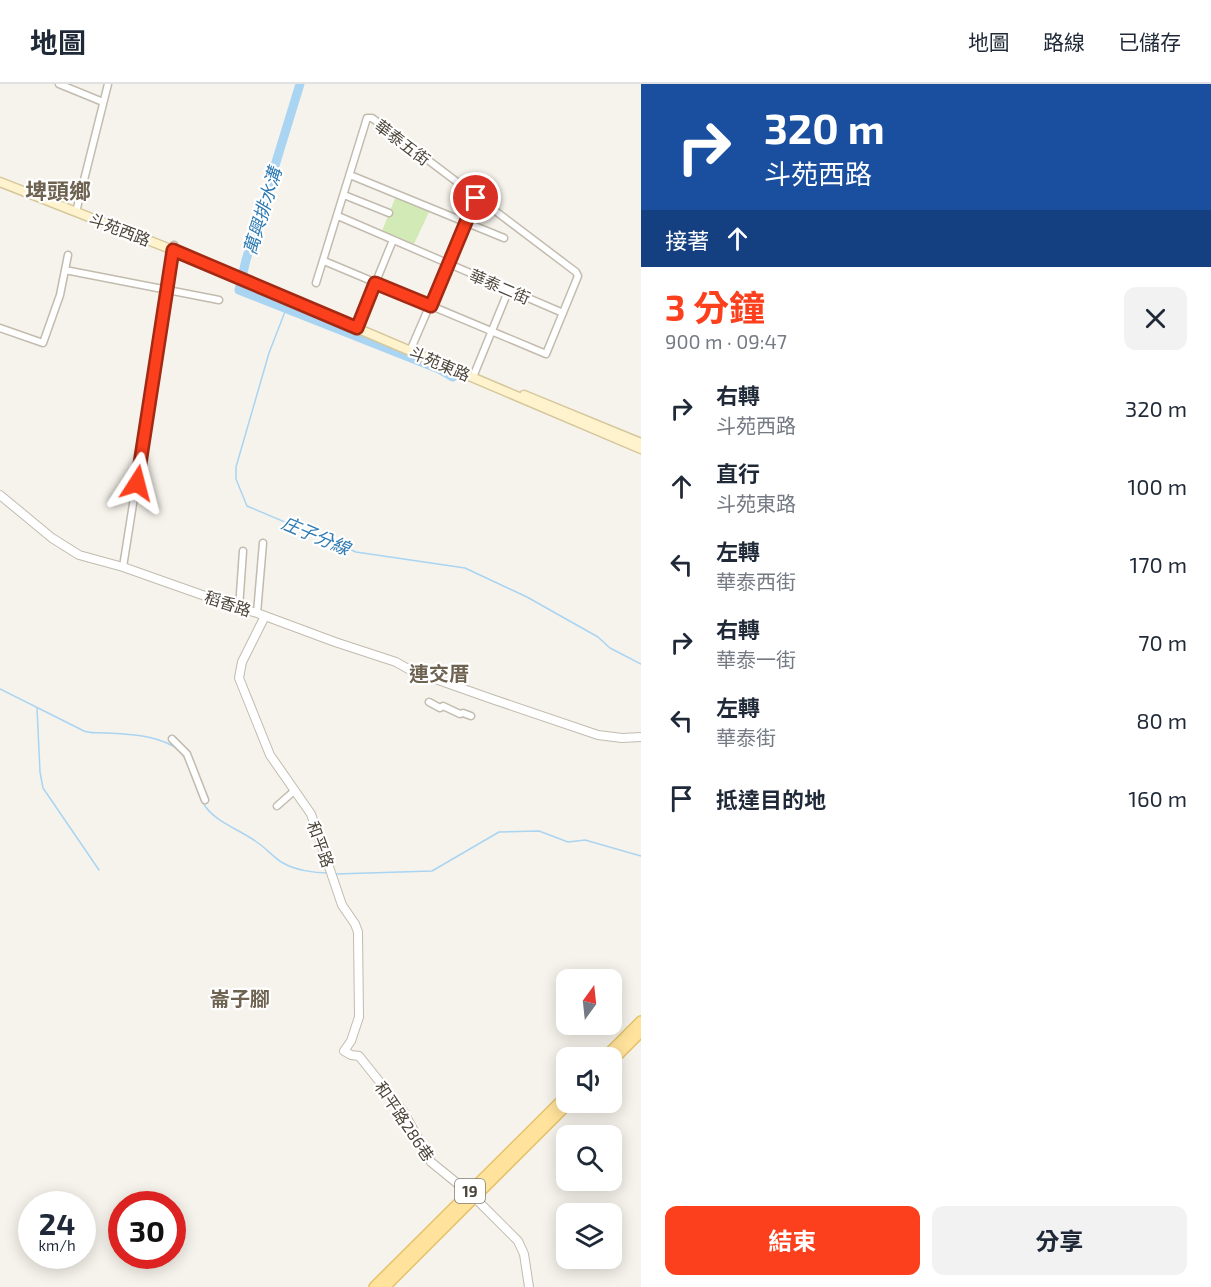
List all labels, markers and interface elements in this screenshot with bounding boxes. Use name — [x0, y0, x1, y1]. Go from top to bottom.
text: 地圖 — [30, 25, 86, 59]
text: 地圖 — [968, 29, 1010, 54]
text: 路線 — [1043, 29, 1085, 54]
text: 已儲存 — [1118, 29, 1181, 54]
text: 320 m — [764, 102, 885, 152]
icon: right — [665, 108, 743, 186]
street label: 華泰五街 — [372, 115, 434, 169]
text: 斗苑西路 — [764, 157, 872, 189]
water label: 萬興排水溝 — [238, 162, 287, 257]
pin — [450, 172, 501, 223]
district label: 埤頭鄉 — [25, 177, 91, 203]
icon: arrive — [459, 181, 492, 214]
street label: 斗苑西路 — [87, 209, 153, 249]
icon: ahead — [721, 222, 754, 255]
text: 接著 — [665, 227, 709, 253]
street label: 華泰二街 — [467, 265, 533, 307]
text: 3 分鐘 — [665, 285, 765, 328]
button: close — [1124, 287, 1187, 350]
text: 900 m · 09:47 — [665, 329, 787, 353]
street label: 斗苑東路 — [407, 342, 473, 384]
text: 右轉 — [716, 382, 760, 408]
icon: right — [665, 392, 698, 425]
text: 320 m — [1125, 395, 1187, 421]
text: 斗苑西路 — [716, 413, 796, 437]
position arrow — [105, 451, 169, 515]
text: 直行 — [716, 460, 760, 486]
icon: ahead — [665, 470, 698, 503]
text: 100 m — [1128, 473, 1187, 499]
text: 斗苑東路 — [716, 491, 796, 515]
water label: 庄子分線 — [279, 511, 355, 560]
text: 左轉 — [716, 538, 760, 564]
icon: left — [665, 548, 698, 581]
text: 170 m — [1130, 551, 1187, 577]
text: 華泰西街 — [716, 569, 796, 593]
street label: 稻香路 — [202, 587, 254, 619]
text: 右轉 — [716, 616, 760, 642]
icon: right — [665, 626, 698, 659]
text: 70 m — [1138, 629, 1187, 655]
text: 華泰一街 — [716, 647, 796, 671]
district label: 連交厝 — [409, 661, 469, 685]
text: 左轉 — [716, 694, 760, 720]
icon: left — [665, 704, 698, 737]
text: 80 m — [1136, 707, 1187, 733]
text: 華泰街 — [716, 725, 776, 749]
icon: arrive — [665, 782, 698, 815]
text: 160 m — [1128, 785, 1187, 811]
text: 抵達目的地 — [716, 786, 826, 812]
street label: 和平路 — [304, 818, 338, 870]
north arrow — [556, 969, 622, 1035]
map controls — [556, 969, 622, 1269]
district label: 崙子腳 — [210, 986, 270, 1010]
button: sound — [556, 1047, 622, 1113]
street label: 和平路286巷 — [371, 1078, 439, 1164]
button: search — [556, 1125, 622, 1191]
road number: 19 — [455, 1179, 485, 1203]
speed limit sign: 30 — [108, 1191, 186, 1269]
button: layers — [556, 1203, 622, 1269]
text: 24 — [39, 1205, 75, 1241]
button: 結束 — [665, 1206, 920, 1275]
button: 分享 — [932, 1206, 1187, 1275]
text: km/h — [38, 1236, 76, 1254]

